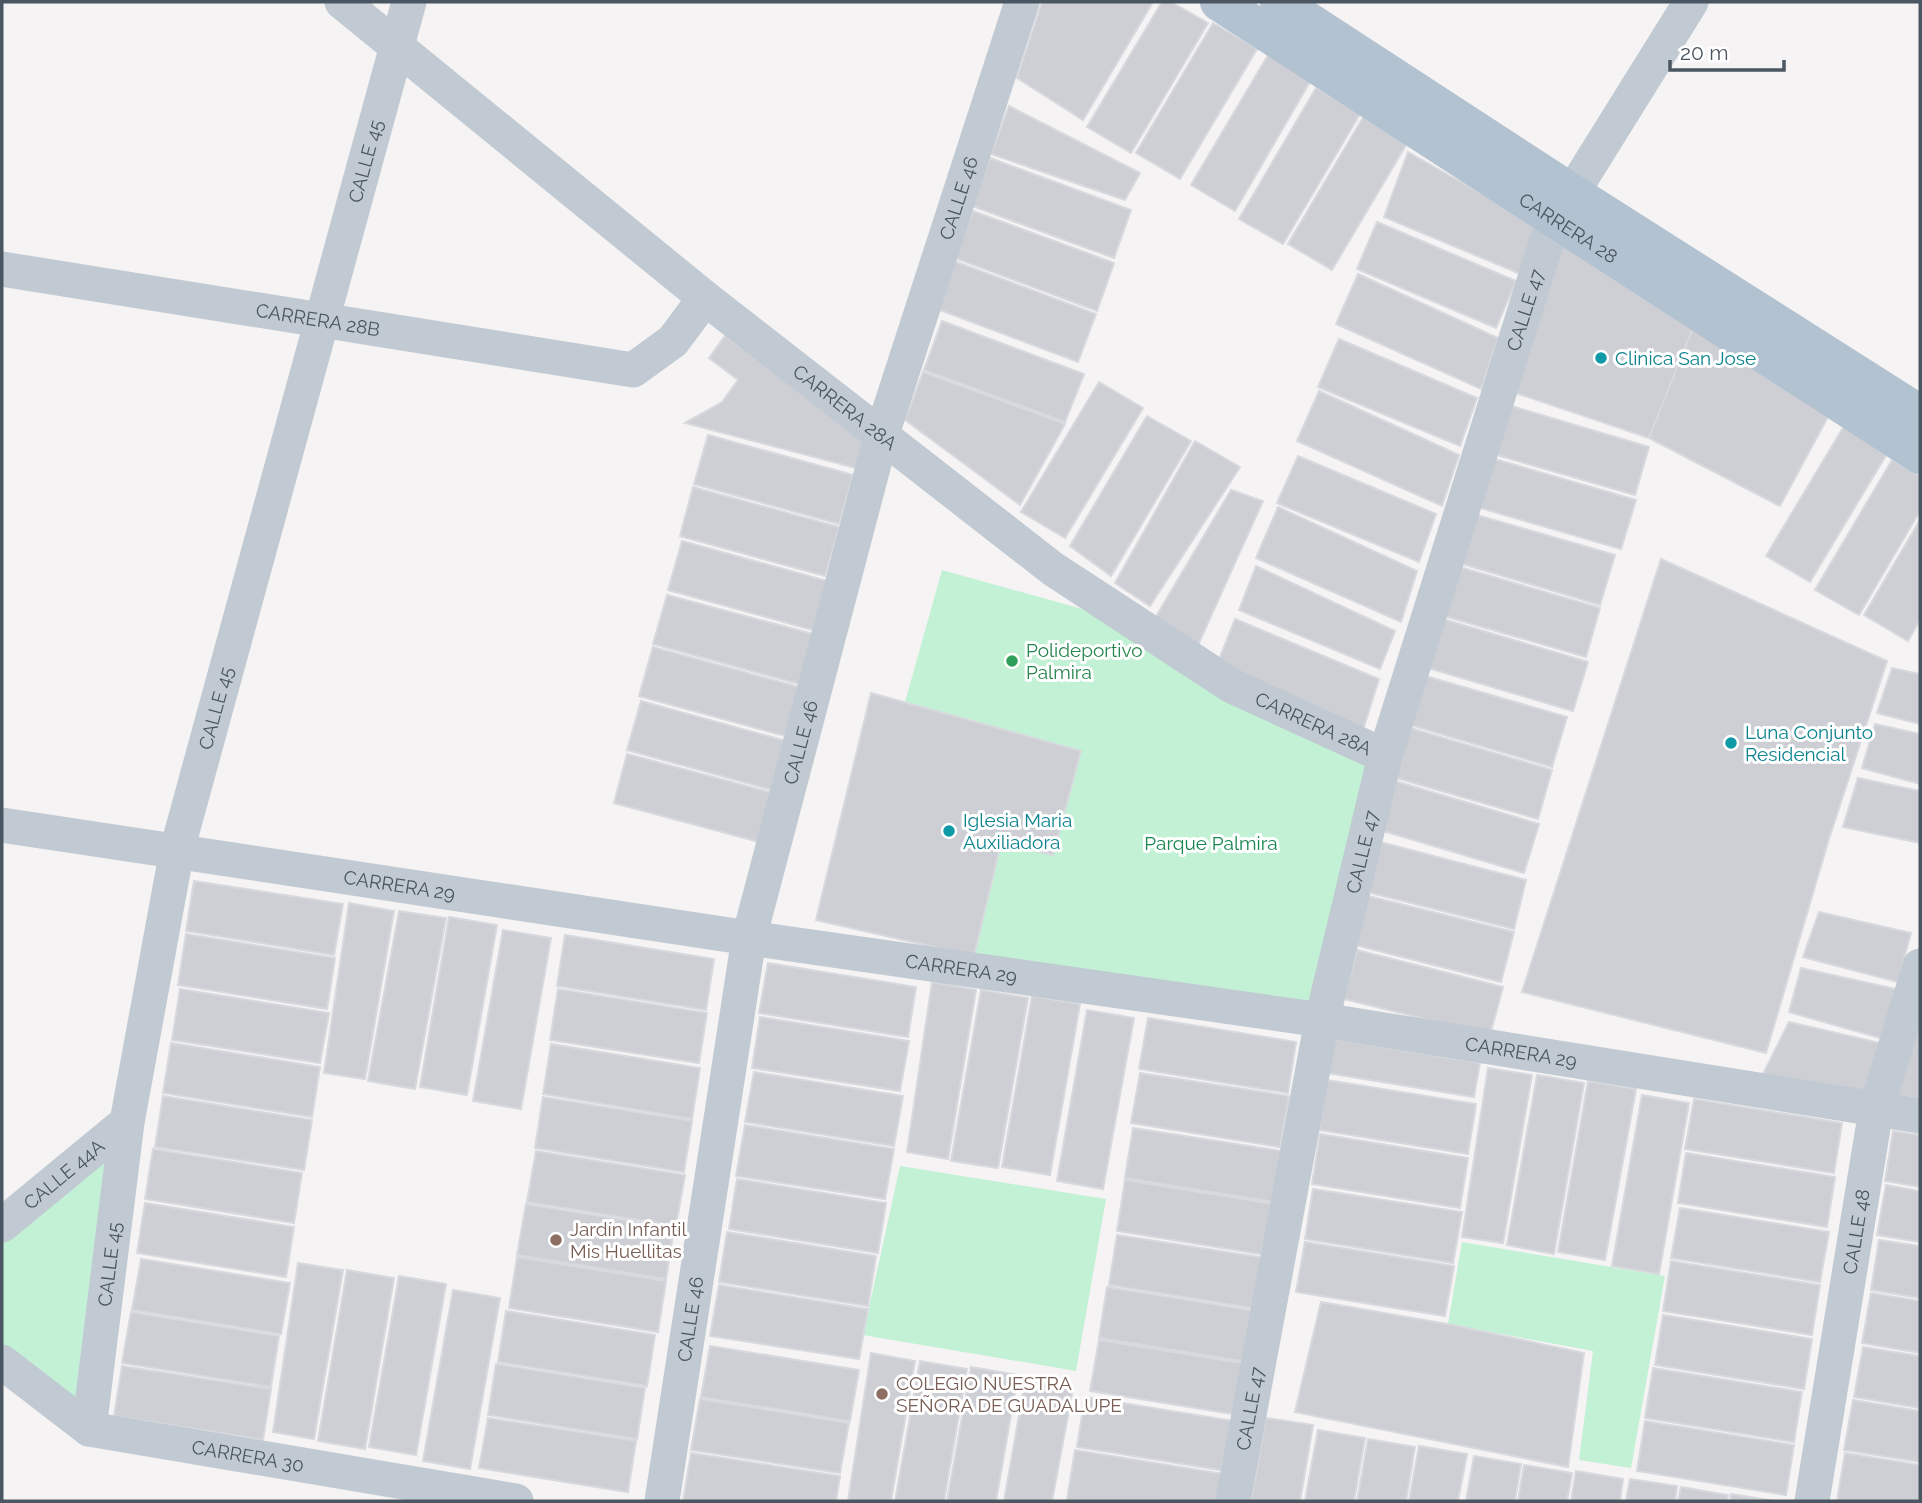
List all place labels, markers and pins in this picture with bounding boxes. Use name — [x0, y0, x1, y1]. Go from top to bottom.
place label: Clinica San Jose — [1615, 347, 1756, 369]
marker: Clinica San Jose — [1593, 350, 1609, 366]
place label: Polideportivo Palmira — [1026, 639, 1143, 683]
marker: Polideportivo Palmira — [1004, 653, 1020, 669]
place label: Luna Conjunto Residencial — [1745, 721, 1873, 765]
marker: Luna Conjunto Residencial — [1723, 735, 1739, 751]
place label: Iglesia Maria Auxiliadora — [963, 809, 1072, 853]
marker: Iglesia Maria Auxiliadora — [941, 823, 957, 839]
place label: Jardín Infantil Mis Huellitas — [570, 1218, 687, 1262]
marker: Jardín Infantil Mis Huellitas — [548, 1232, 564, 1248]
place label: COLEGIO NUESTRA SEÑORA DE GUADALUPE — [896, 1372, 1122, 1416]
marker: COLEGIO NUESTRA SEÑORA DE GUADALUPE — [874, 1386, 890, 1402]

